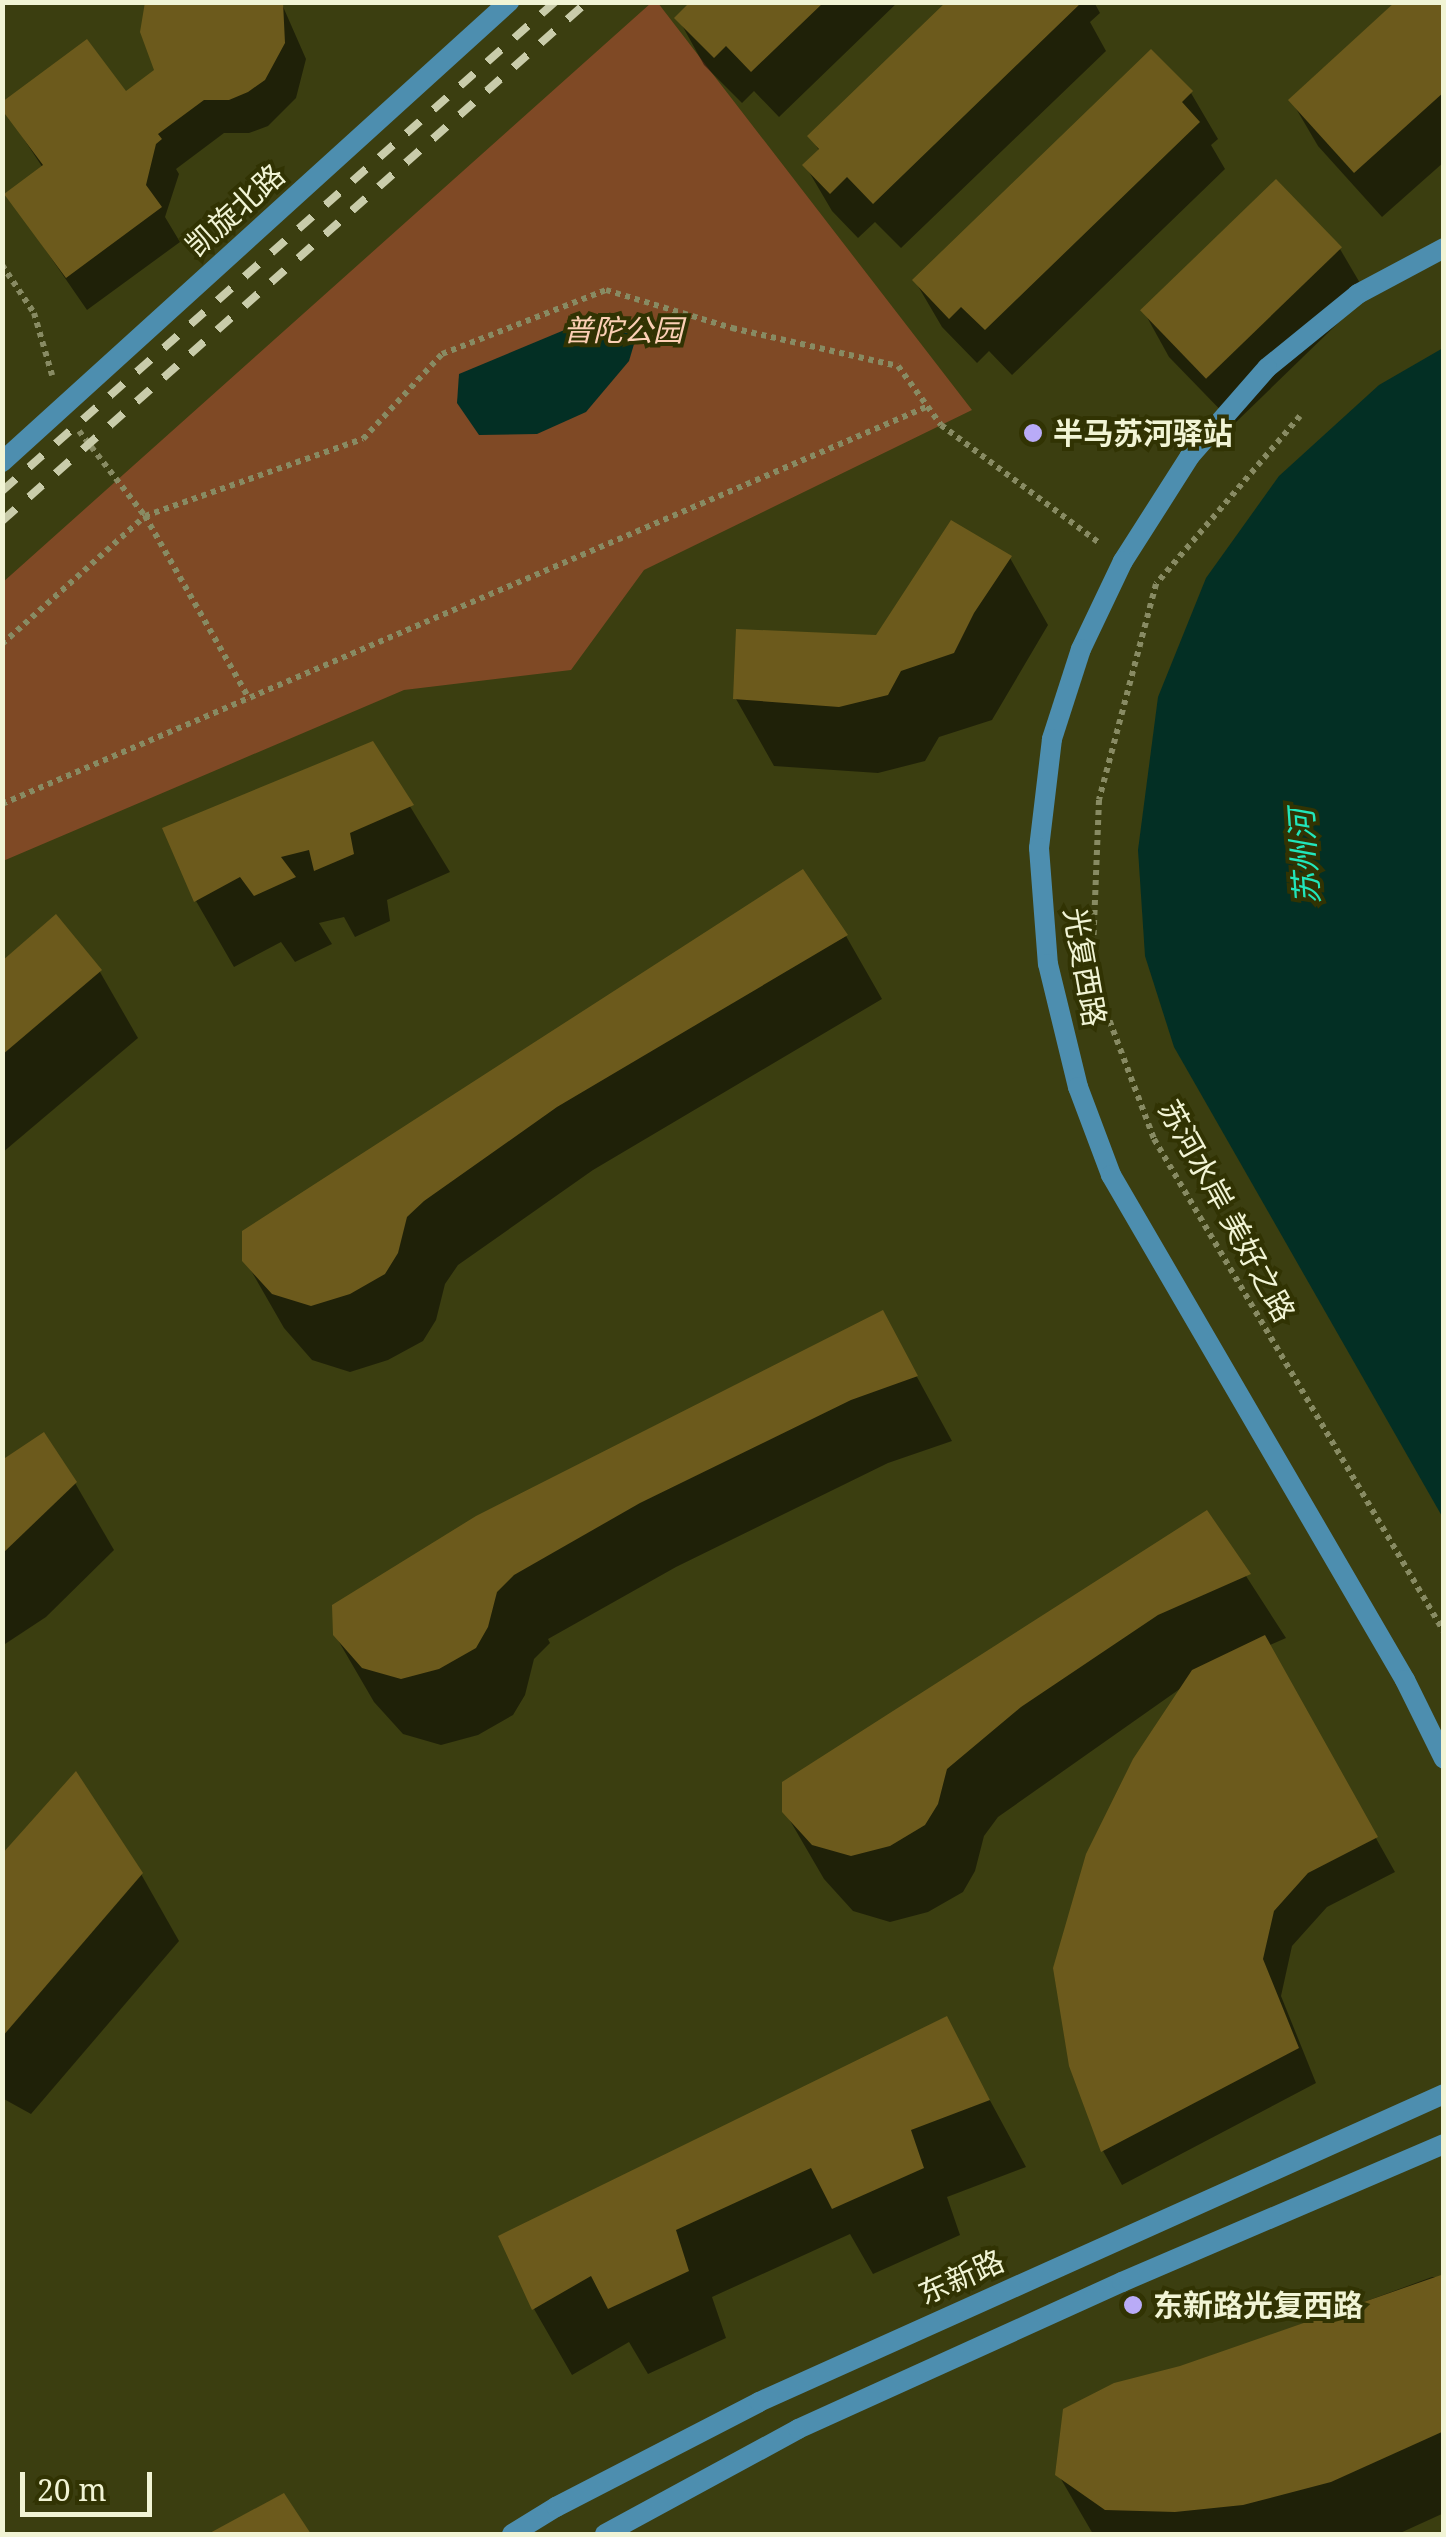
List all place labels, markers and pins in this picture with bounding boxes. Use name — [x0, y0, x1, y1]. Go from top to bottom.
place label: 半马苏河驿站 — [1053, 415, 1233, 451]
marker: 半马苏河驿站 — [1022, 422, 1044, 444]
place label: 东新路光复西路 — [1153, 2287, 1363, 2323]
marker: 东新路光复西路 — [1122, 2294, 1144, 2316]

